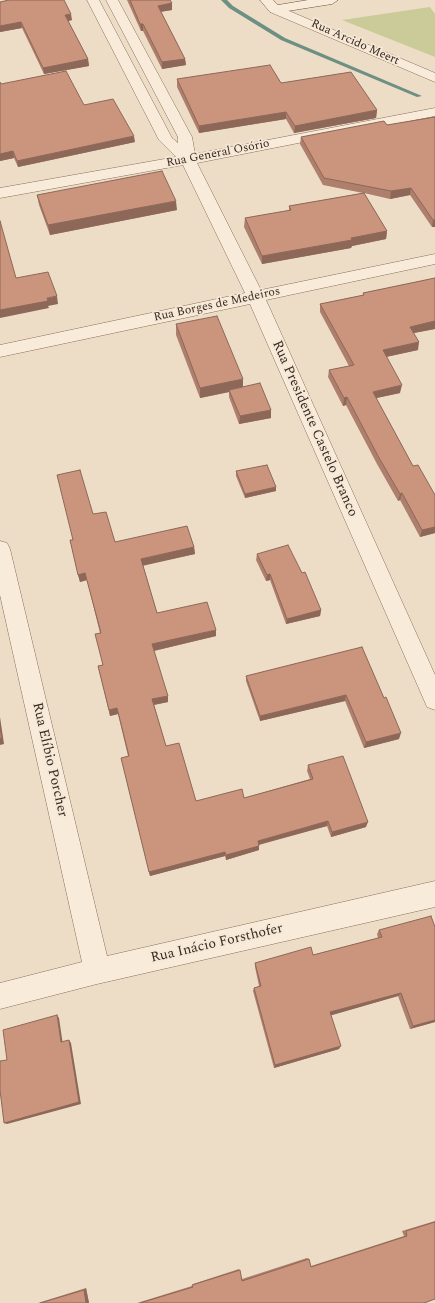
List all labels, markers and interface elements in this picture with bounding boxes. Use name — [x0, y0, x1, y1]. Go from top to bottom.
street label: Rua Arcido Meert — [309, 17, 401, 69]
street label: Rua General Osório — [165, 137, 271, 171]
street label: Rua Borges de Medeiros — [153, 285, 281, 325]
street label: Rua Presidente Castelo Branco — [267, 338, 361, 520]
street label: Rua Elíbio Porcher — [28, 701, 70, 819]
street label: Rua Inácio Forsthofer — [149, 921, 285, 967]

